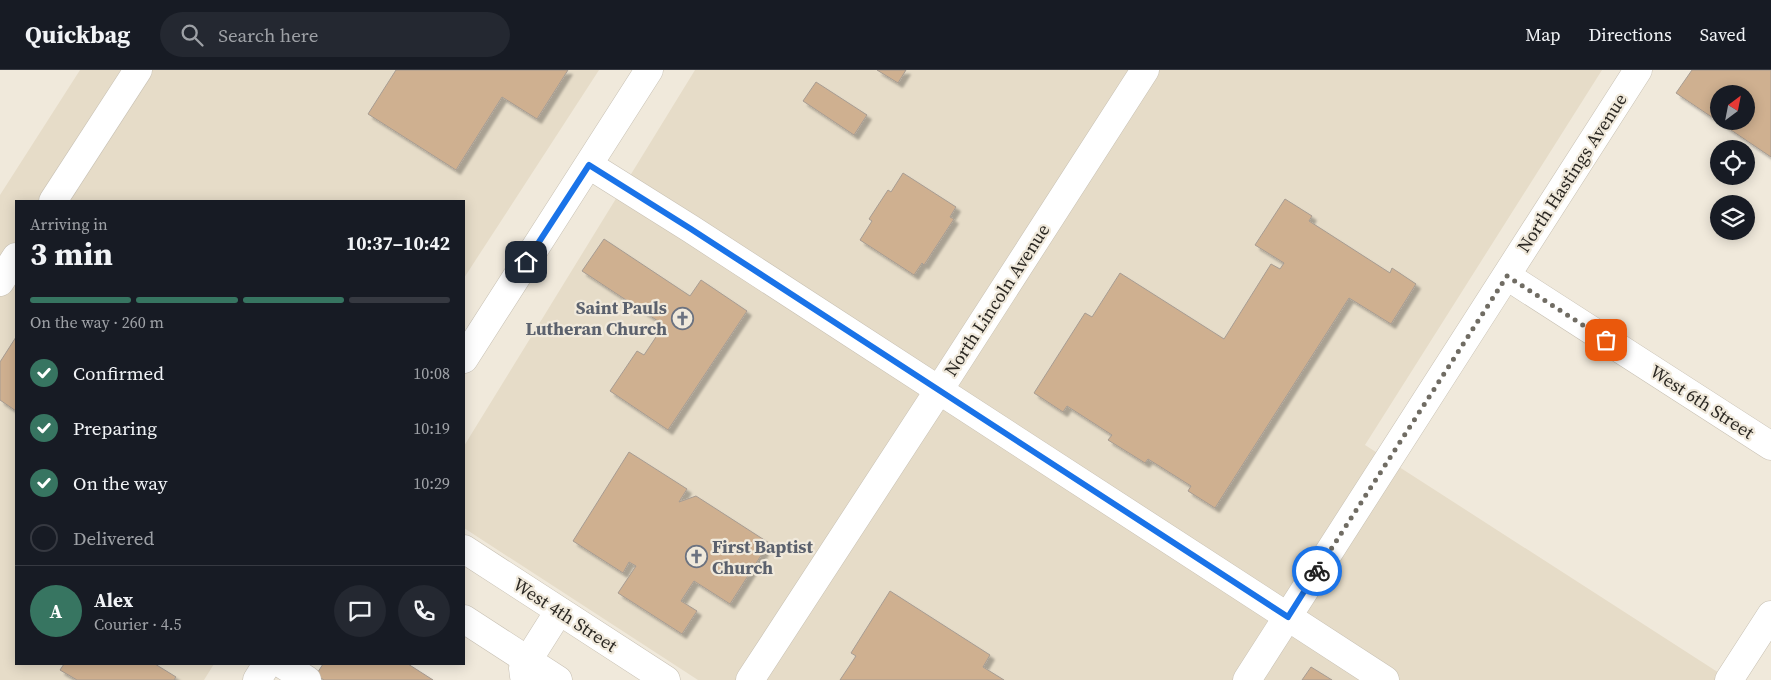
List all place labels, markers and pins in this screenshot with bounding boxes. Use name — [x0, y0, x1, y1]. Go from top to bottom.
pin — [505, 241, 547, 283]
place label: Saint Pauls Lutheran Church — [525, 295, 667, 341]
church icon: Saint Pauls Lutheran Church — [671, 306, 695, 330]
pin — [1585, 319, 1627, 361]
place label: First Baptist Church — [712, 534, 814, 580]
church icon: First Baptist Church — [684, 545, 708, 569]

